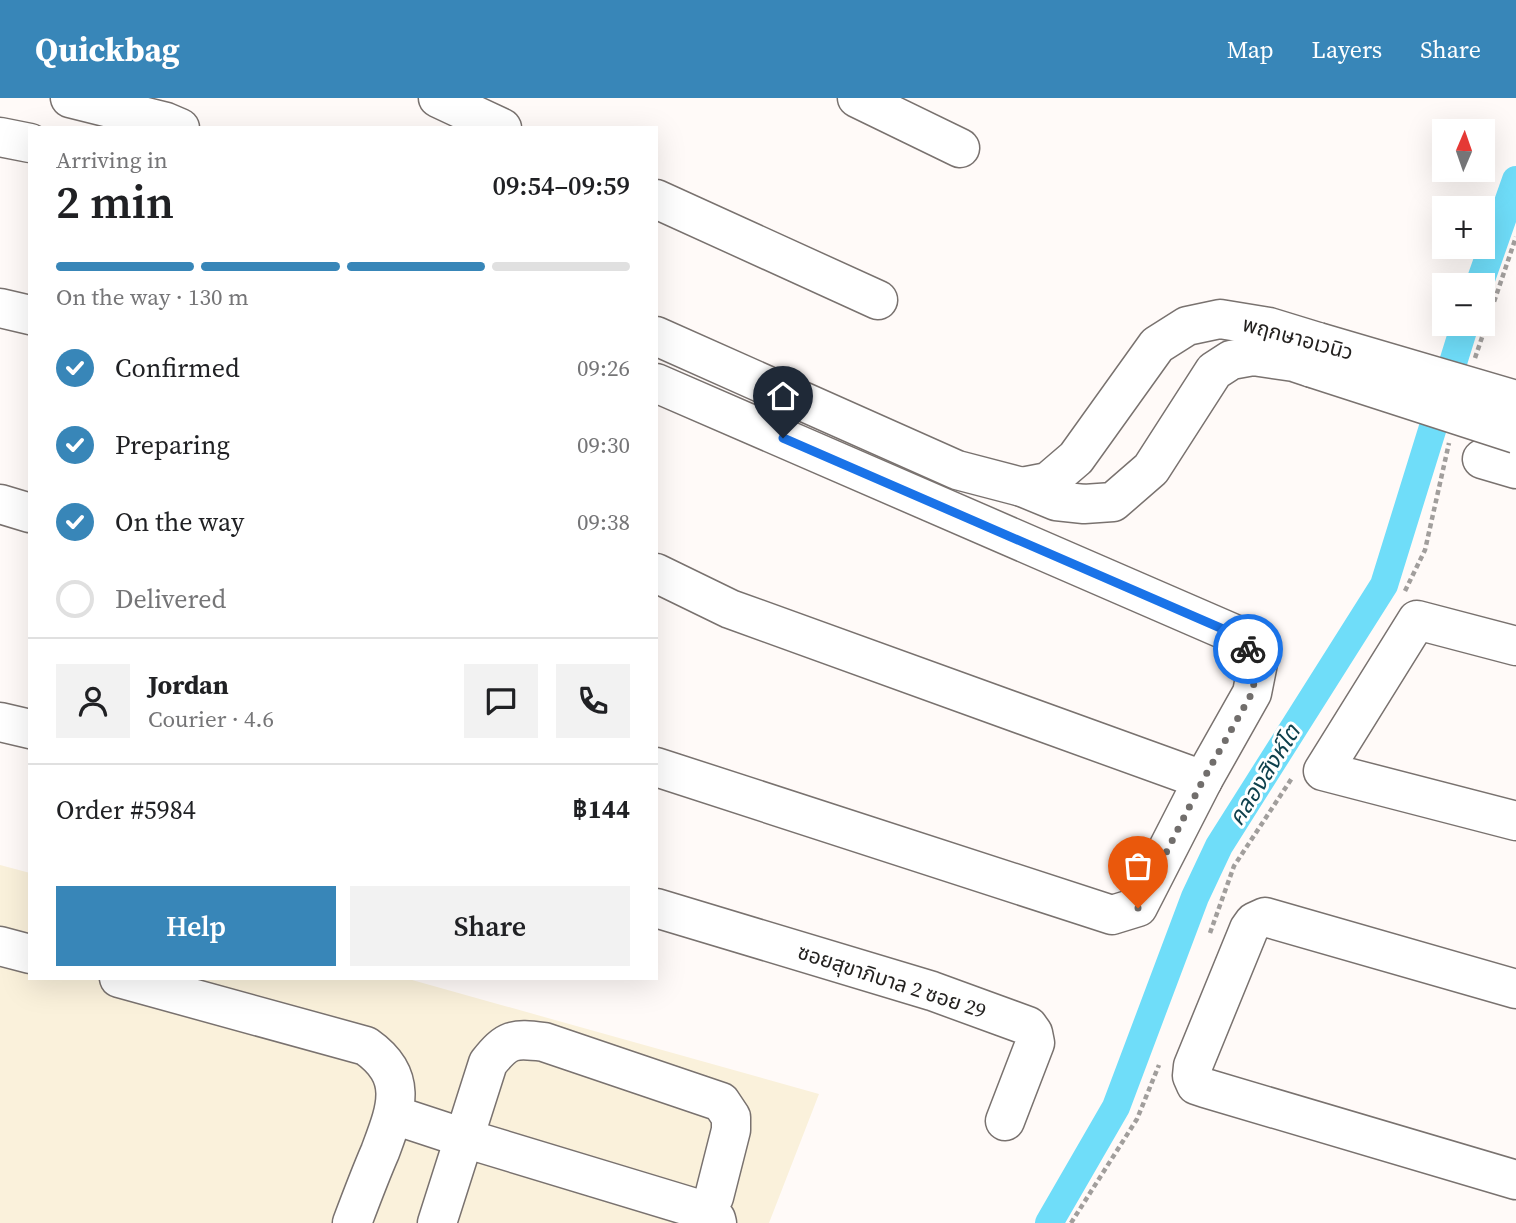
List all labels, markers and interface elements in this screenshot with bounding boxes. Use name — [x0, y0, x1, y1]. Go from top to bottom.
text: Quickbag — [35, 27, 180, 72]
text: Map — [1227, 33, 1274, 66]
text: Layers — [1312, 33, 1382, 66]
text: Share — [1420, 33, 1481, 66]
north arrow — [1432, 119, 1494, 182]
map controls — [1432, 119, 1495, 336]
text: Arriving in — [56, 144, 168, 176]
text: 09:54–09:59 — [493, 168, 630, 204]
text: 2 min — [56, 170, 174, 233]
button: + — [1432, 196, 1495, 259]
button: − — [1432, 273, 1495, 336]
text: On the way · 130 m — [56, 281, 249, 313]
street label: พฤกษาอเวนิว — [1239, 309, 1357, 367]
icon: check — [56, 349, 94, 387]
text: Confirmed — [115, 350, 240, 386]
text: 09:26 — [577, 352, 630, 384]
pin — [753, 366, 813, 438]
icon: home — [764, 377, 802, 415]
icon: check — [56, 426, 94, 464]
text: Preparing — [115, 427, 230, 463]
text: 09:30 — [577, 429, 630, 461]
icon: check — [56, 503, 94, 541]
text: On the way — [115, 504, 244, 540]
text: 09:38 — [577, 506, 630, 538]
text: Delivered — [115, 581, 226, 617]
courier — [1213, 614, 1283, 684]
icon: bike — [1229, 630, 1267, 668]
button: person — [56, 664, 130, 738]
button: chat — [464, 664, 538, 738]
button: phone — [556, 664, 630, 738]
text: Jordan — [148, 667, 229, 703]
text: Courier · 4.6 — [148, 703, 274, 735]
water label: คลองสิงห์โต — [1220, 717, 1308, 832]
text: ฿144 — [573, 791, 630, 827]
text: Order #5984 — [56, 792, 196, 828]
pin — [1108, 836, 1168, 908]
icon: bag — [1119, 847, 1157, 885]
button: Help — [56, 886, 336, 966]
button: Share — [350, 886, 630, 966]
street label: ซอยสุขาภิบาล 2 ซอย 29 — [794, 937, 990, 1025]

